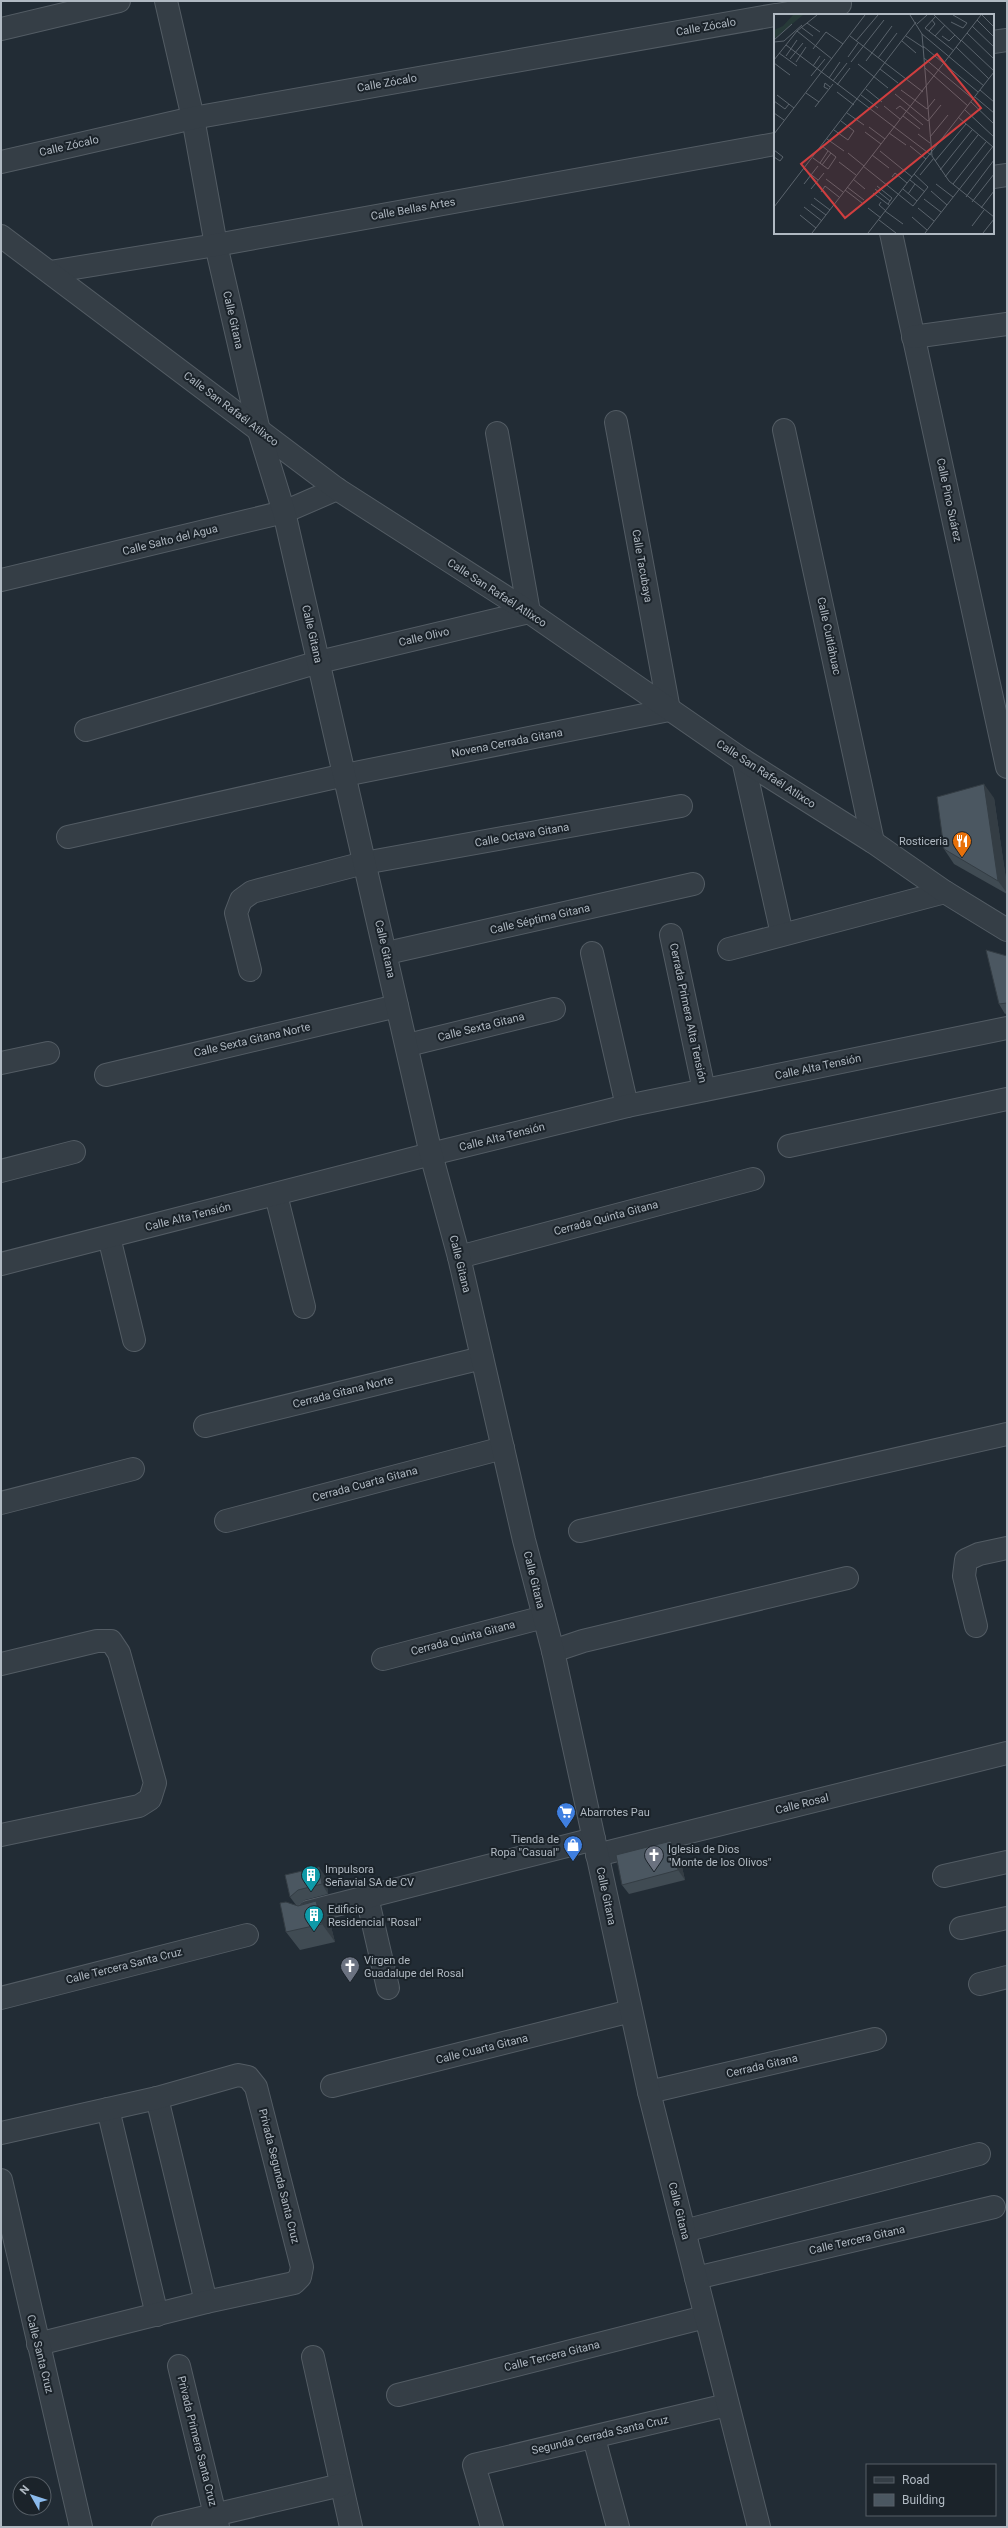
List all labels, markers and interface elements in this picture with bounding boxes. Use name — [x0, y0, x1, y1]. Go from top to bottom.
inset map — [774, 14, 994, 234]
street label: Calle Zócalo — [675, 15, 737, 39]
street label: Calle Zócalo — [356, 71, 418, 95]
street label: Calle Zócalo — [38, 133, 100, 159]
street label: Calle Bellas Artes — [370, 195, 457, 223]
street label: Calle Gitana — [220, 290, 246, 350]
street label: Calle San Rafaél Atlixco — [181, 369, 281, 449]
street label: Calle Pino Suárez — [934, 457, 964, 544]
street label: Calle Salto del Agua — [121, 522, 219, 558]
street label: Calle Tacubaya — [629, 529, 655, 603]
street label: Calle San Rafaél Atlixco — [445, 556, 549, 630]
street label: Calle Cuitláhuac — [814, 596, 844, 676]
street label: Calle Gitana — [299, 604, 325, 664]
street label: Calle Olivo — [397, 625, 451, 649]
street label: Novena Cerrada Gitana — [450, 726, 564, 760]
street label: Calle San Rafaél Atlixco — [714, 737, 818, 811]
street label: Calle Octava Gitana — [474, 820, 570, 850]
restaurant icon: Rosticeria — [951, 830, 973, 858]
place label: Rosticeria — [899, 835, 948, 848]
street label: Calle Séptima Gitana — [489, 901, 591, 937]
street label: Calle Gitana — [372, 919, 398, 979]
street label: Cerrada Primera Alta Tensión — [667, 942, 709, 1084]
street label: Calle Sexta Gitana — [436, 1010, 526, 1044]
street label: Calle Sexta Gitana Norte — [192, 1020, 312, 1060]
street label: Calle Alta Tensión — [774, 1052, 862, 1082]
street label: Calle Alta Tensión — [458, 1120, 546, 1154]
street label: Cerrada Quinta Gitana — [552, 1198, 660, 1238]
street label: Calle Alta Tensión — [144, 1200, 232, 1234]
street label: Calle Gitana — [447, 1234, 473, 1294]
street label: Cerrada Gitana Norte — [291, 1373, 395, 1411]
street label: Cerrada Cuarta Gitana — [311, 1464, 419, 1504]
street label: Calle Gitana — [521, 1550, 547, 1610]
street label: Cerrada Quinta Gitana — [409, 1618, 517, 1658]
street label: Calle Rosal — [774, 1791, 830, 1817]
supermarket icon: Abarrotes Pau — [555, 1801, 577, 1829]
place label: Abarrotes Pau — [580, 1806, 650, 1819]
place label: Tienda de Ropa "Casual" — [490, 1833, 559, 1859]
shop icon: Tienda de Ropa "Casual" — [562, 1834, 584, 1862]
place label: Iglesia de Dios "Monte de los Olivos" — [668, 1843, 771, 1869]
church icon: Iglesia de Dios "Monte de los Olivos" — [643, 1844, 665, 1872]
place label: Impulsora Señavial SA de CV — [325, 1863, 414, 1889]
building icon: Impulsora Señavial SA de CV — [300, 1864, 322, 1892]
street label: Calle Gitana — [594, 1866, 618, 1926]
place label: Edificio Residencial "Rosal" — [328, 1903, 421, 1929]
building icon: Edificio Residencial "Rosal" — [303, 1904, 325, 1932]
street label: Calle Tercera Santa Cruz — [64, 1945, 184, 1987]
place label: Virgen de Guadalupe del Rosal — [364, 1954, 464, 1980]
church icon: Virgen de Guadalupe del Rosal — [339, 1955, 361, 1983]
street label: Calle Cuarta Gitana — [435, 2031, 529, 2067]
street label: Cerrada Gitana — [725, 2051, 799, 2081]
street label: Privada Segunda Santa Cruz — [256, 2107, 302, 2245]
street label: Calle Gitana — [666, 2181, 692, 2241]
street label: Calle Tercera Gitana — [808, 2223, 906, 2257]
street label: Calle Santa Cruz — [24, 2313, 56, 2395]
street label: Calle Tercera Gitana — [503, 2338, 601, 2374]
street label: Privada Primera Santa Cruz — [175, 2374, 220, 2508]
street label: Segunda Cerrada Santa Cruz — [530, 2413, 670, 2457]
legend — [866, 2464, 996, 2516]
text: Road — [902, 2473, 930, 2487]
north arrow — [12, 2476, 52, 2516]
text: N — [17, 2483, 32, 2497]
text: Building — [902, 2493, 945, 2507]

